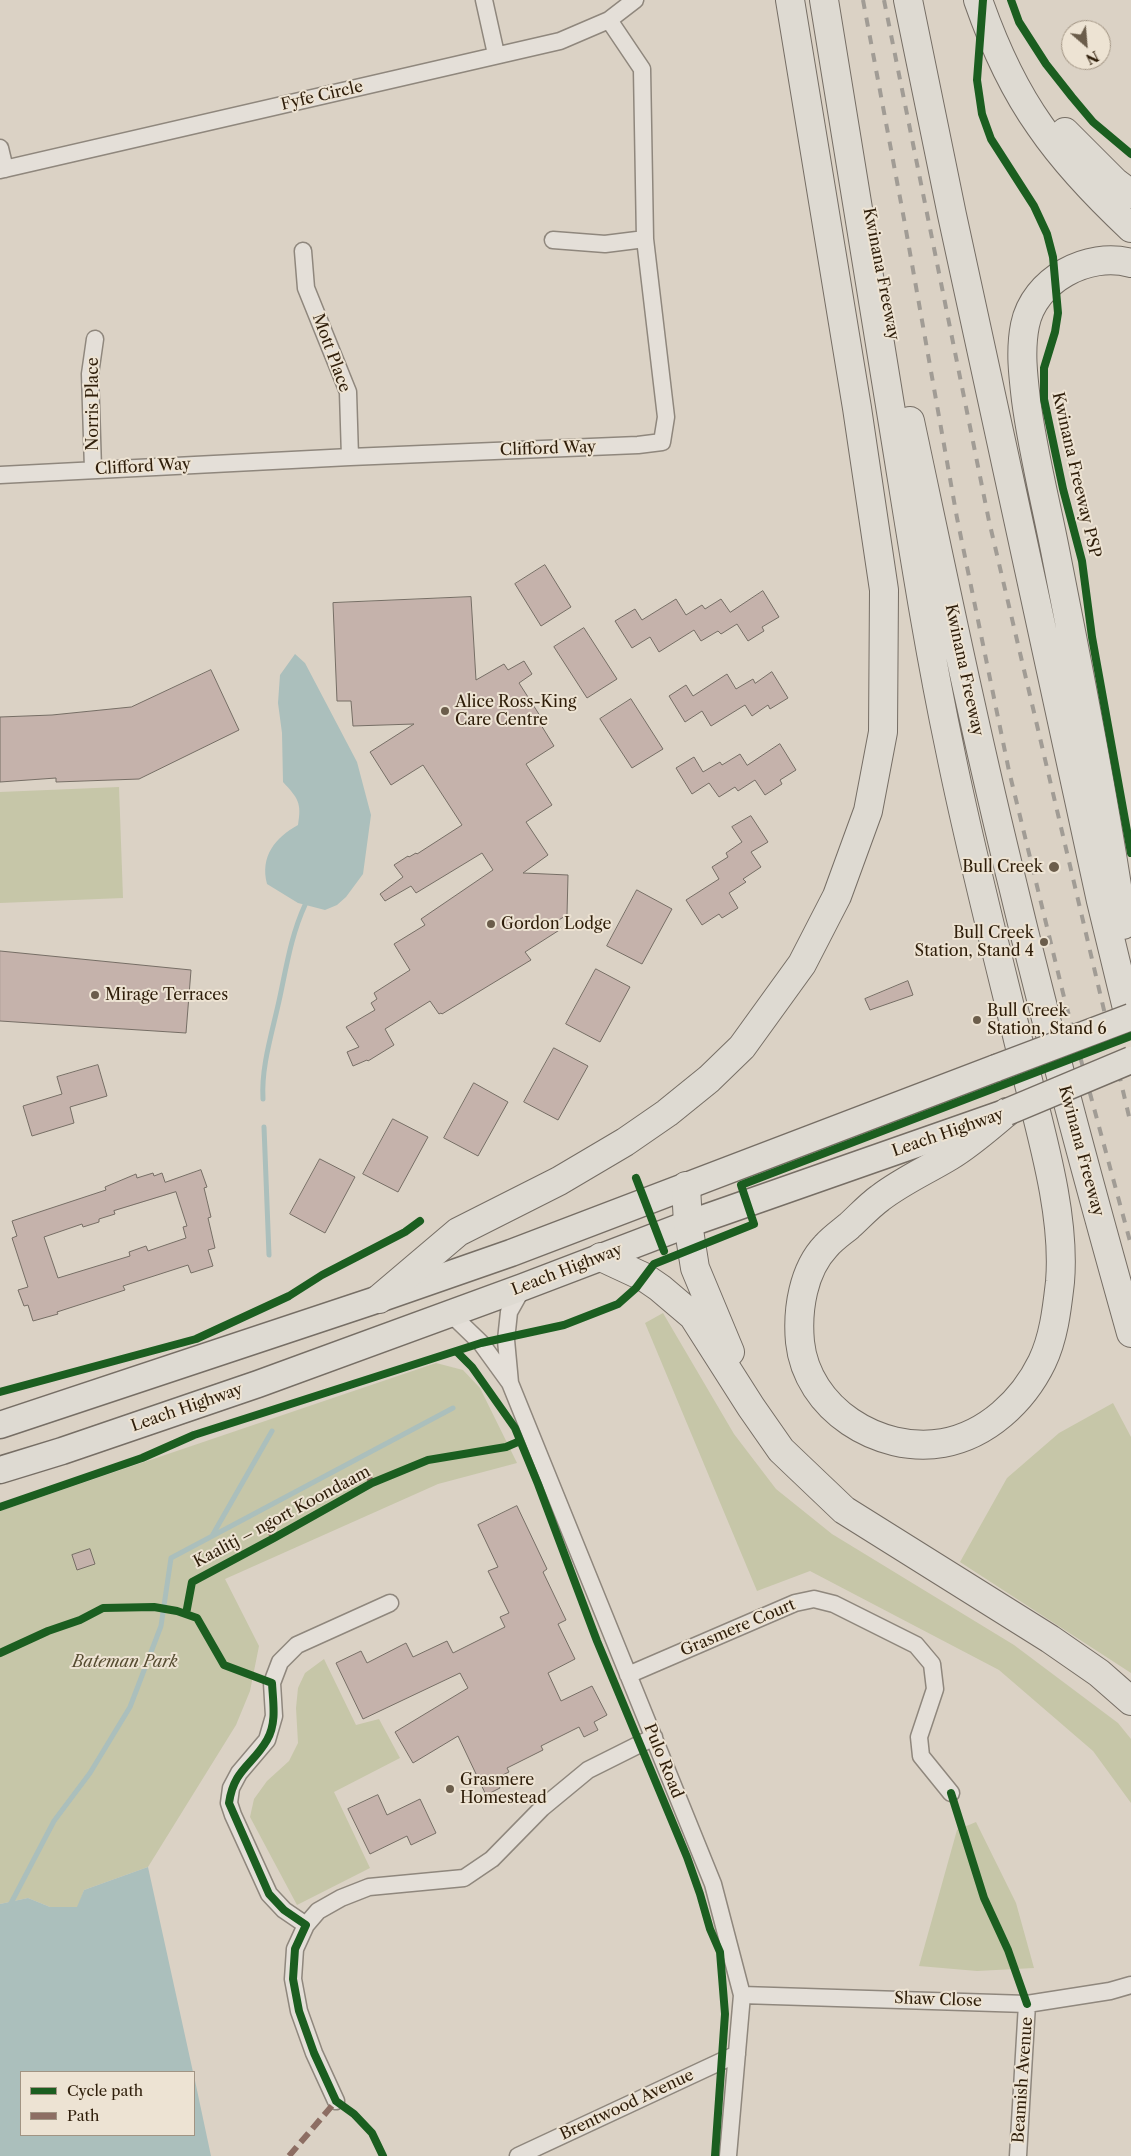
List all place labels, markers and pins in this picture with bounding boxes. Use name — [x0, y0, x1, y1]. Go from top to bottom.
place label: Alice Ross-King Care Centre — [455, 692, 576, 730]
marker: Alice Ross-King Care Centre — [439, 705, 451, 717]
place label: Bull Creek — [962, 857, 1043, 877]
marker: Bull Creek — [1047, 860, 1061, 874]
place label: Gordon Lodge — [501, 914, 611, 934]
marker: Gordon Lodge — [485, 918, 497, 930]
place label: Bull Creek Station, Stand 4 — [915, 923, 1034, 961]
marker: Bull Creek Station, Stand 4 — [1038, 936, 1050, 948]
place label: Mirage Terraces — [105, 985, 228, 1005]
marker: Mirage Terraces — [89, 989, 101, 1001]
place label: Bull Creek Station, Stand 6 — [987, 1001, 1107, 1039]
marker: Bull Creek Station, Stand 6 — [971, 1014, 983, 1026]
place label: Grasmere Homestead — [460, 1770, 547, 1808]
marker: Grasmere Homestead — [444, 1783, 456, 1795]

